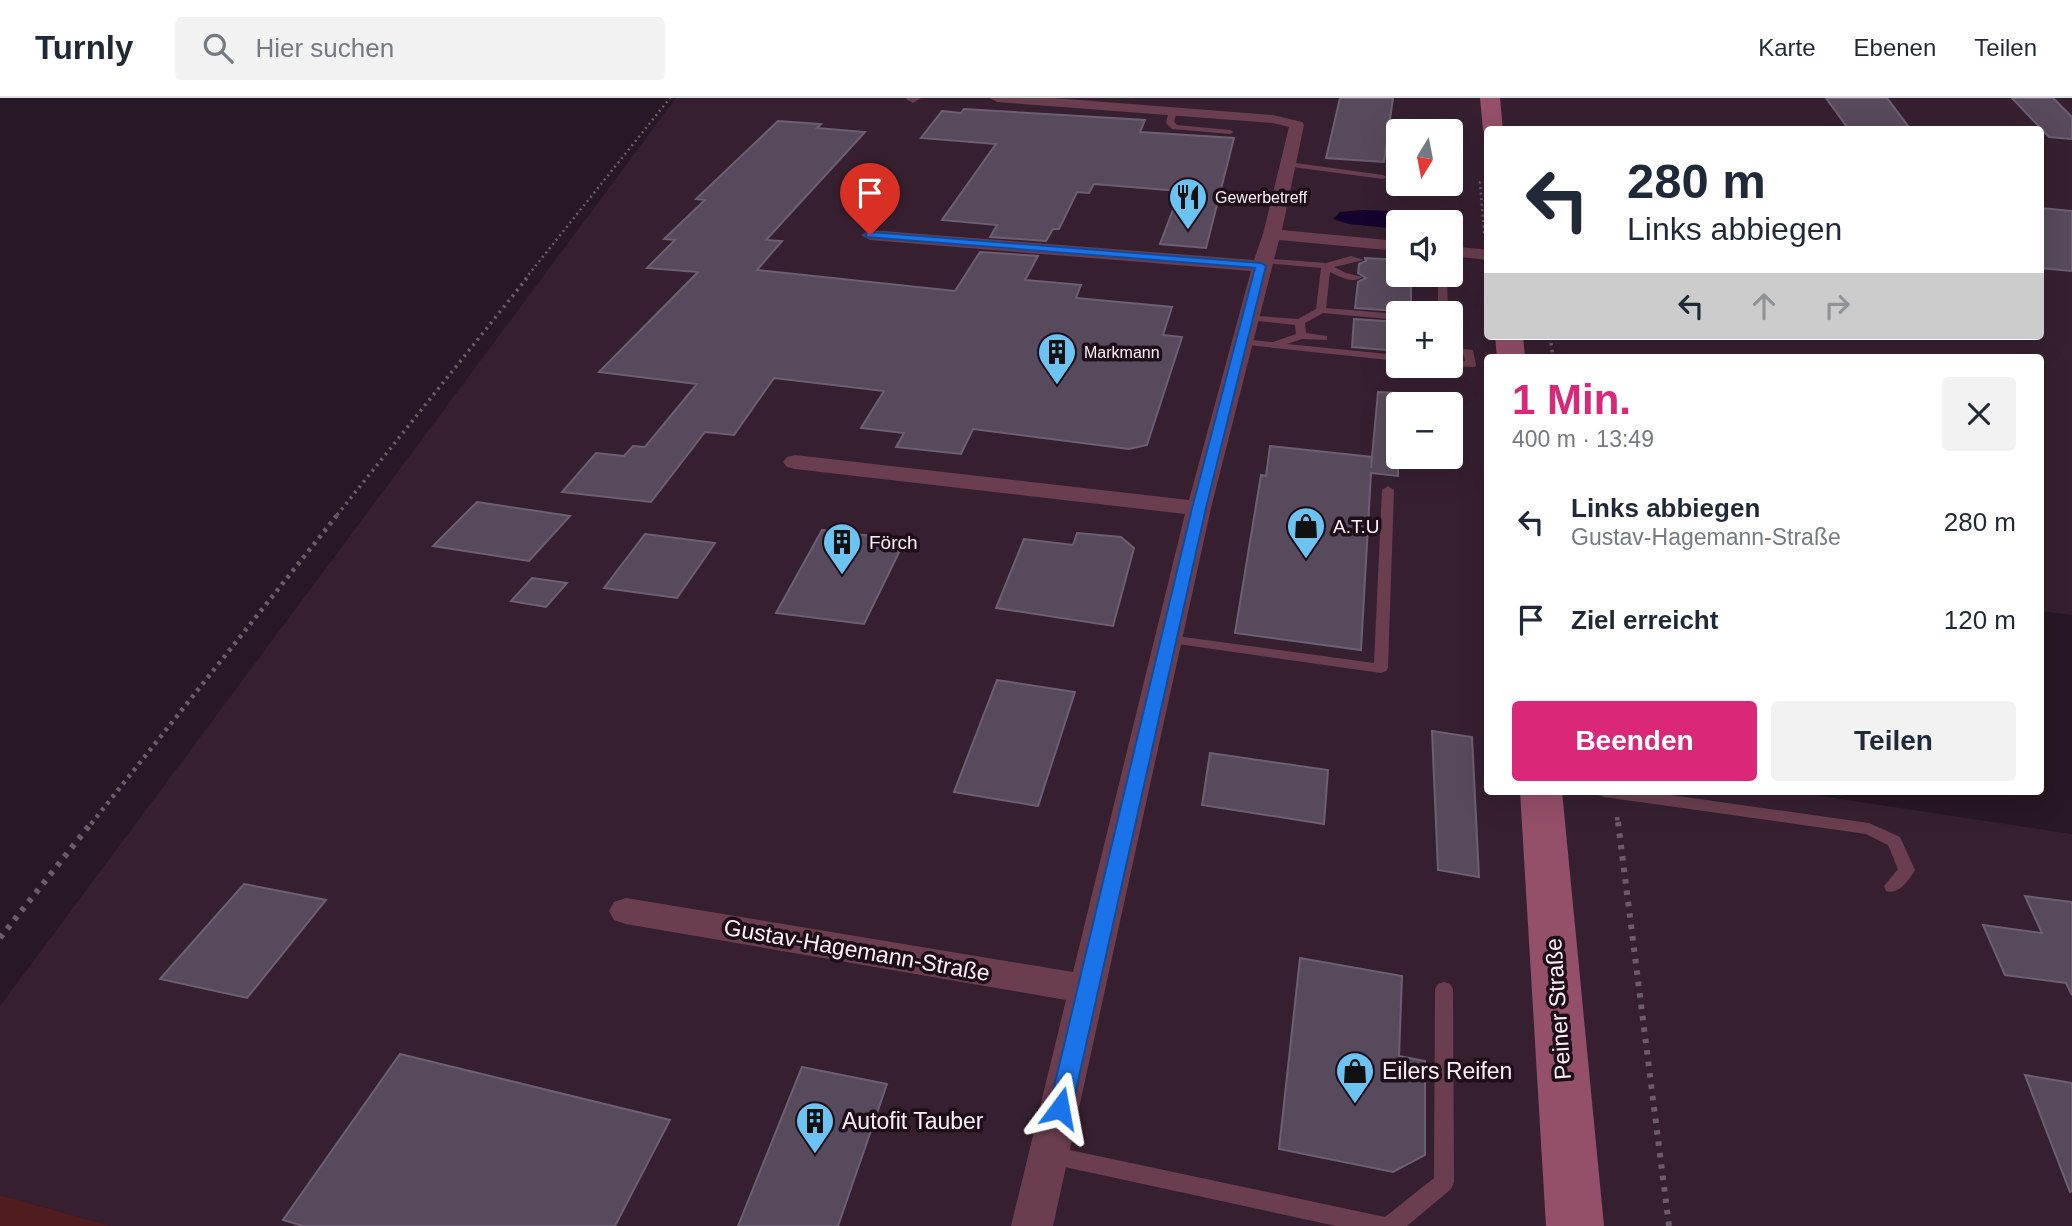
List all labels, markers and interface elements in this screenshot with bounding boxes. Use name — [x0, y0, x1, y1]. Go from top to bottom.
search box — [175, 17, 665, 80]
text: Turnly — [35, 29, 133, 66]
icon: search — [199, 29, 237, 67]
text: Hier suchen — [255, 33, 394, 63]
text: Karte — [1758, 34, 1816, 61]
text: Ebenen — [1854, 34, 1936, 61]
text: Teilen — [1974, 34, 2037, 61]
north arrow — [1386, 119, 1463, 196]
map controls — [1386, 119, 1463, 469]
icon: left — [1512, 154, 1603, 245]
text: 280 m — [1627, 154, 1766, 208]
pin — [840, 163, 900, 235]
icon: arrive — [851, 174, 889, 212]
restaurant icon: Gewerbetreff — [1167, 176, 1209, 231]
place label: Gewerbetreff — [1215, 189, 1308, 206]
button: sound — [1386, 210, 1463, 287]
text: Links abbiegen — [1627, 211, 1842, 247]
icon: left — [1672, 287, 1710, 325]
icon: ahead — [1745, 287, 1783, 325]
icon: right — [1818, 287, 1856, 325]
button: + — [1386, 301, 1463, 378]
building icon: Markmann — [1036, 331, 1078, 386]
place label: Markmann — [1084, 344, 1160, 361]
text: 1 Min. — [1512, 376, 1631, 423]
button: close — [1942, 377, 2016, 451]
button: − — [1386, 392, 1463, 469]
text: 400 m · 13:49 — [1512, 426, 1654, 452]
text: Links abbiegen — [1571, 493, 1760, 523]
icon: left — [1512, 503, 1550, 541]
shop icon: A.T.U — [1285, 505, 1327, 560]
text: 280 m — [1944, 507, 2016, 537]
place label: A.T.U — [1333, 516, 1379, 537]
building icon: Förch — [821, 521, 863, 576]
text: Gustav-Hagemann-Straße — [1571, 524, 1841, 550]
place label: Förch — [869, 532, 918, 553]
icon: arrive — [1512, 601, 1550, 639]
text: Ziel erreicht — [1571, 605, 1718, 635]
text: 120 m — [1944, 605, 2016, 635]
button: Beenden — [1512, 701, 1757, 781]
button: Teilen — [1771, 701, 2016, 781]
street label: Gustav-Hagemann-Straße — [722, 914, 992, 986]
street label: Peiner Straße — [1540, 937, 1576, 1081]
shop icon: Eilers Reifen — [1334, 1050, 1376, 1105]
place label: Eilers Reifen — [1382, 1058, 1512, 1084]
position arrow — [1023, 1071, 1097, 1145]
building icon: Autofit Tauber — [794, 1100, 836, 1155]
place label: Autofit Tauber — [842, 1108, 984, 1134]

